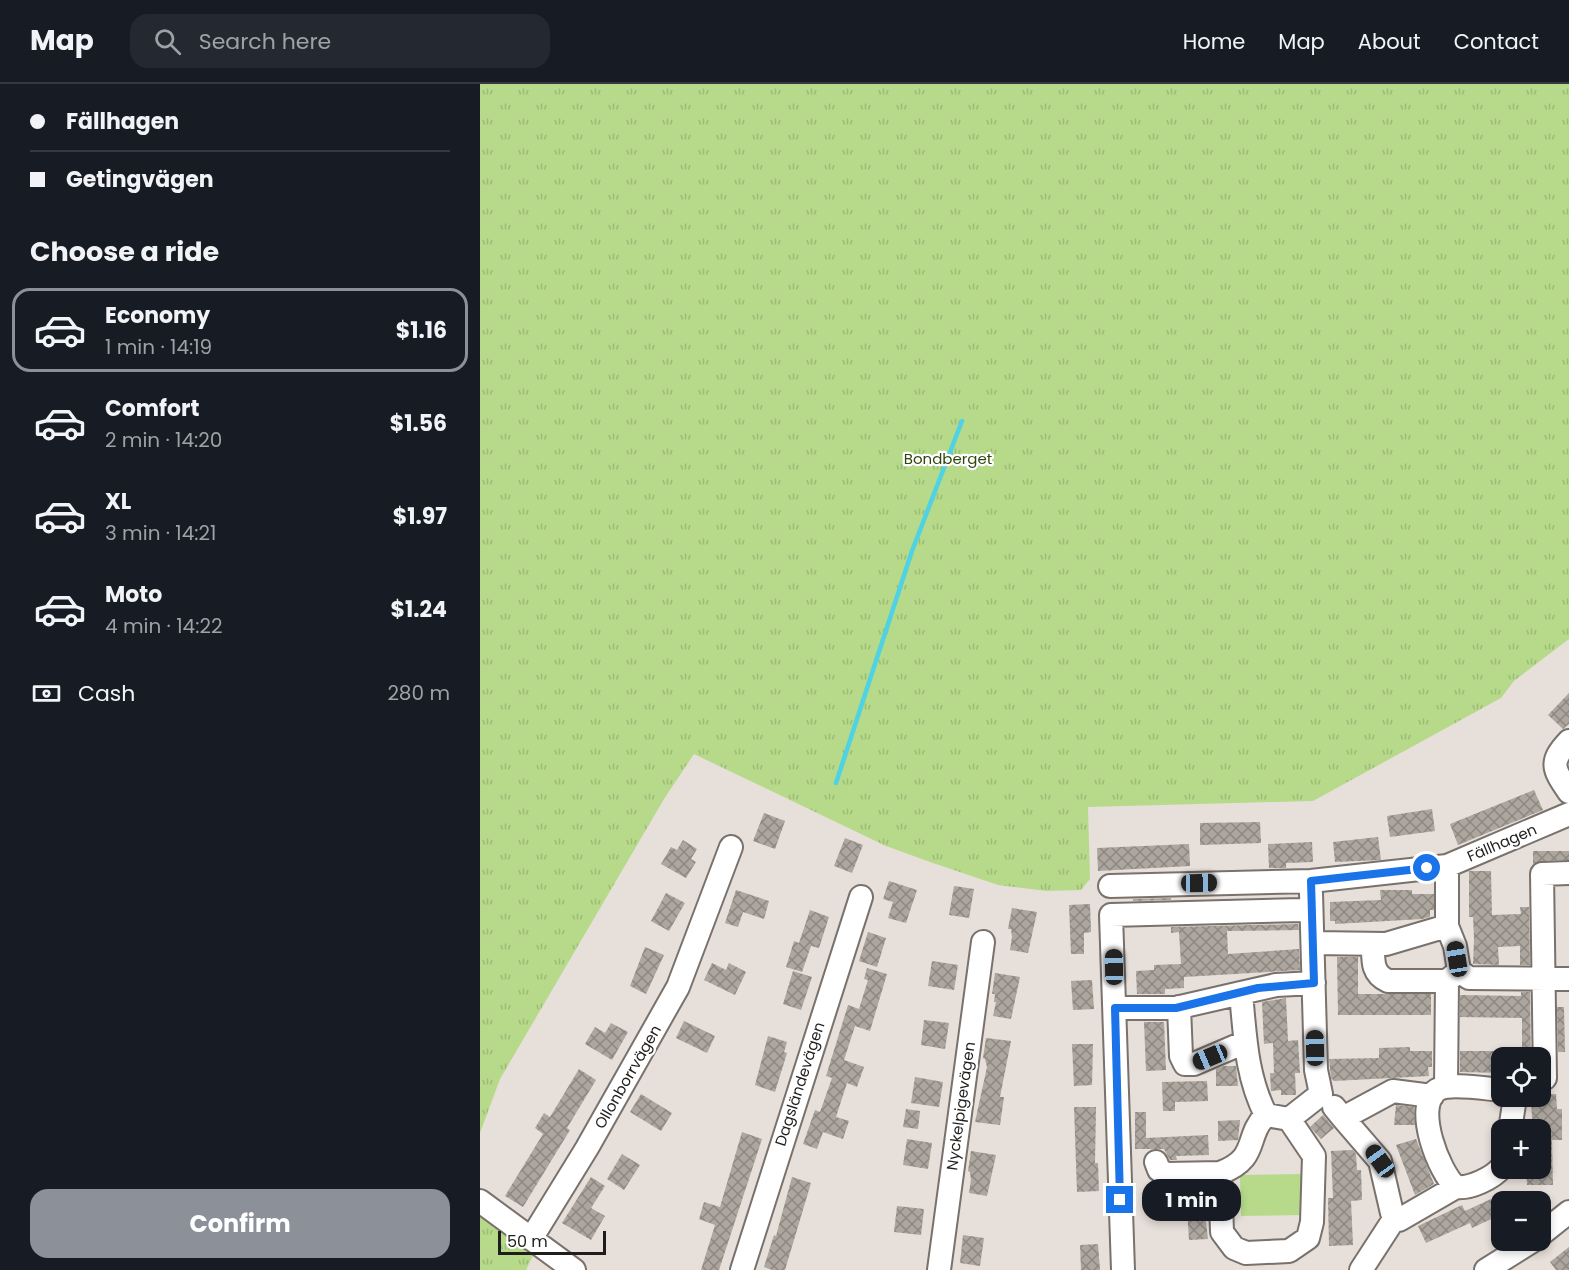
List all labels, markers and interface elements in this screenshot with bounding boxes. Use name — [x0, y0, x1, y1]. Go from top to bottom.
search box — [130, 14, 550, 68]
text: Map — [30, 21, 94, 60]
icon: search — [151, 25, 184, 58]
text: Search here — [199, 26, 331, 57]
text: Home — [1183, 27, 1245, 56]
text: Map — [1278, 27, 1325, 56]
text: About — [1358, 27, 1421, 56]
text: Contact — [1454, 27, 1539, 56]
text: Fällhagen — [66, 106, 179, 137]
text: Getingvägen — [66, 164, 214, 195]
text: Choose a ride — [30, 233, 219, 270]
text: Economy — [105, 300, 210, 331]
icon: car — [33, 303, 87, 357]
text: $1.16 — [396, 315, 447, 346]
text: 1 min · 14:19 — [105, 333, 212, 361]
text: Comfort — [105, 393, 199, 424]
icon: car — [33, 396, 87, 450]
text: $1.56 — [390, 408, 447, 439]
text: 2 min · 14:20 — [105, 426, 222, 454]
park label: Bondberget — [904, 448, 992, 469]
text: XL — [105, 486, 131, 517]
icon: car — [33, 489, 87, 543]
text: $1.97 — [393, 501, 447, 532]
text: 3 min · 14:21 — [105, 519, 217, 547]
text: Moto — [105, 579, 162, 610]
icon: car — [33, 582, 87, 636]
text: $1.24 — [391, 594, 447, 625]
text: 4 min · 14:22 — [105, 612, 222, 640]
icon: cash — [30, 677, 63, 710]
text: Cash — [78, 678, 135, 709]
text: 280 m — [387, 679, 450, 707]
street label: Fällhagen — [1464, 818, 1540, 867]
route start — [1413, 854, 1440, 881]
car — [1181, 874, 1217, 892]
car — [1445, 940, 1469, 978]
car — [1105, 949, 1123, 985]
street label: Dagsländevägen — [770, 1019, 829, 1149]
street label: Ollonborrvägen — [589, 1021, 666, 1133]
car — [1306, 1030, 1324, 1066]
street label: Nyckelpigevägen — [941, 1040, 980, 1172]
car — [1190, 1042, 1230, 1072]
map controls — [1491, 1047, 1551, 1251]
button: locate — [1491, 1047, 1551, 1107]
button: + — [1491, 1119, 1551, 1179]
car — [1362, 1141, 1398, 1181]
callout: 1 min — [1141, 1179, 1240, 1221]
route end — [1106, 1186, 1133, 1213]
text: 1 min — [1165, 1186, 1218, 1214]
button: Confirm — [30, 1189, 450, 1258]
button: − — [1491, 1191, 1551, 1251]
scale bar — [498, 1228, 606, 1256]
text: 50 m — [507, 1230, 548, 1253]

